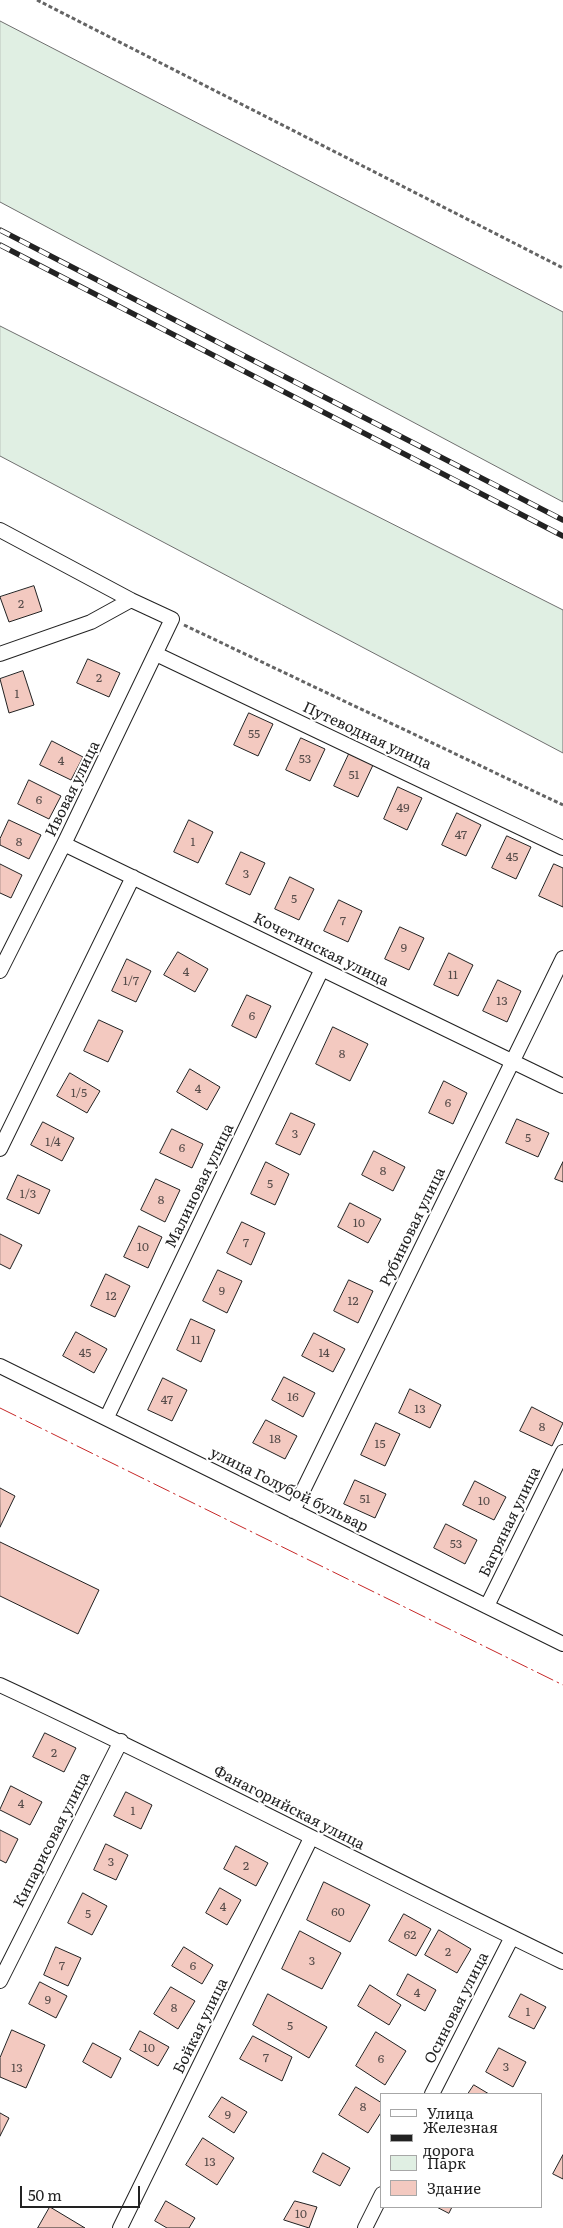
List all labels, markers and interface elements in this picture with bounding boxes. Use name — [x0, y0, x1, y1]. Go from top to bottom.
house number: 2 — [18, 597, 24, 611]
house number: 2 — [96, 671, 102, 685]
house number: 1 — [15, 687, 19, 701]
street label: Путеводная улица — [300, 698, 434, 774]
house number: 55 — [248, 727, 260, 741]
street label: Ивовая улица — [42, 738, 104, 840]
house number: 53 — [299, 752, 311, 766]
house number: 4 — [58, 754, 64, 768]
house number: 51 — [349, 768, 359, 782]
house number: 6 — [36, 793, 42, 807]
house number: 49 — [397, 801, 409, 815]
house number: 47 — [455, 828, 467, 842]
house number: 8 — [16, 835, 22, 849]
house number: 1 — [191, 835, 195, 849]
house number: 45 — [506, 850, 518, 864]
house number: 3 — [243, 867, 249, 881]
house number: 5 — [291, 892, 297, 906]
street label: Кочетинская улица — [250, 909, 392, 991]
house number: 7 — [340, 914, 346, 928]
house number: 9 — [401, 941, 407, 955]
house number: 4 — [183, 965, 189, 979]
house number: 11 — [448, 968, 458, 982]
house number: 1/7 — [123, 974, 139, 988]
house number: 13 — [496, 994, 508, 1008]
house number: 6 — [249, 1009, 255, 1023]
house number: 8 — [339, 1047, 345, 1061]
house number: 4 — [195, 1082, 201, 1096]
house number: 1/5 — [71, 1086, 87, 1100]
house number: 6 — [445, 1096, 451, 1110]
street label: Малиновая улица — [162, 1121, 238, 1251]
house number: 3 — [292, 1127, 298, 1141]
house number: 5 — [525, 1131, 531, 1145]
house number: 1/4 — [45, 1135, 61, 1149]
house number: 6 — [179, 1141, 185, 1155]
house number: 8 — [380, 1164, 386, 1178]
street label: Рубиновая улица — [376, 1165, 450, 1289]
house number: 5 — [267, 1177, 273, 1191]
house number: 1/3 — [20, 1187, 36, 1201]
house number: 8 — [158, 1193, 164, 1207]
house number: 10 — [353, 1216, 365, 1230]
house number: 7 — [243, 1236, 249, 1250]
house number: 10 — [137, 1240, 149, 1254]
house number: 9 — [219, 1284, 225, 1298]
house number: 12 — [106, 1289, 116, 1303]
house number: 12 — [348, 1294, 358, 1308]
house number: 11 — [191, 1333, 201, 1347]
house number: 45 — [79, 1346, 91, 1360]
house number: 14 — [318, 1346, 330, 1360]
house number: 16 — [287, 1390, 299, 1404]
house number: 47 — [161, 1393, 173, 1407]
house number: 13 — [414, 1402, 426, 1416]
house number: 8 — [539, 1420, 545, 1434]
house number: 18 — [269, 1432, 281, 1446]
house number: 15 — [375, 1437, 385, 1451]
street label: улица Голубой бульвар — [207, 1444, 371, 1536]
street label: Багряная улица — [476, 1464, 544, 1580]
house number: 51 — [360, 1492, 370, 1506]
house number: 10 — [478, 1494, 490, 1508]
house number: 53 — [450, 1537, 462, 1551]
house number: 2 — [51, 1746, 57, 1760]
street label: Фанагорийская улица — [210, 1762, 368, 1854]
street label: Кипарисовая улица — [10, 1769, 94, 1911]
house number: 4 — [18, 1797, 24, 1811]
house number: 1 — [131, 1804, 135, 1818]
house number: 3 — [108, 1855, 114, 1869]
house number: 2 — [243, 1859, 249, 1873]
house number: 4 — [220, 1900, 226, 1914]
house number: 60 — [331, 1905, 345, 1919]
house number: 5 — [85, 1907, 91, 1921]
house number: 62 — [404, 1928, 416, 1942]
house number: 2 — [445, 1945, 451, 1959]
street label: Осиновая улица — [421, 1949, 493, 2067]
house number: 3 — [309, 1954, 315, 1968]
house number: 7 — [59, 1959, 65, 1973]
house number: 6 — [190, 1959, 196, 1973]
street label: Бойкая улица — [170, 1975, 232, 2077]
house number: 4 — [414, 1986, 420, 2000]
house number: 9 — [45, 1993, 51, 2007]
house number: 8 — [171, 2001, 177, 2015]
house number: 1 — [526, 2005, 530, 2019]
house number: 5 — [287, 2019, 293, 2033]
house number: 10 — [143, 2041, 155, 2055]
house number: 7 — [263, 2051, 269, 2065]
house number: 6 — [378, 2052, 384, 2066]
house number: 3 — [503, 2060, 509, 2074]
house number: 13 — [11, 2061, 23, 2075]
legend — [380, 2093, 543, 2208]
house number: 8 — [360, 2100, 366, 2114]
text: Улица — [427, 2101, 474, 2124]
house number: 9 — [225, 2108, 231, 2122]
text: Железная дорога — [423, 2115, 498, 2161]
text: Парк — [427, 2151, 466, 2174]
house number: 13 — [204, 2155, 216, 2169]
scale bar — [22, 2176, 142, 2208]
text: Здание — [427, 2176, 481, 2199]
text: 50 m — [28, 2183, 62, 2206]
house number: 10 — [295, 2207, 307, 2221]

